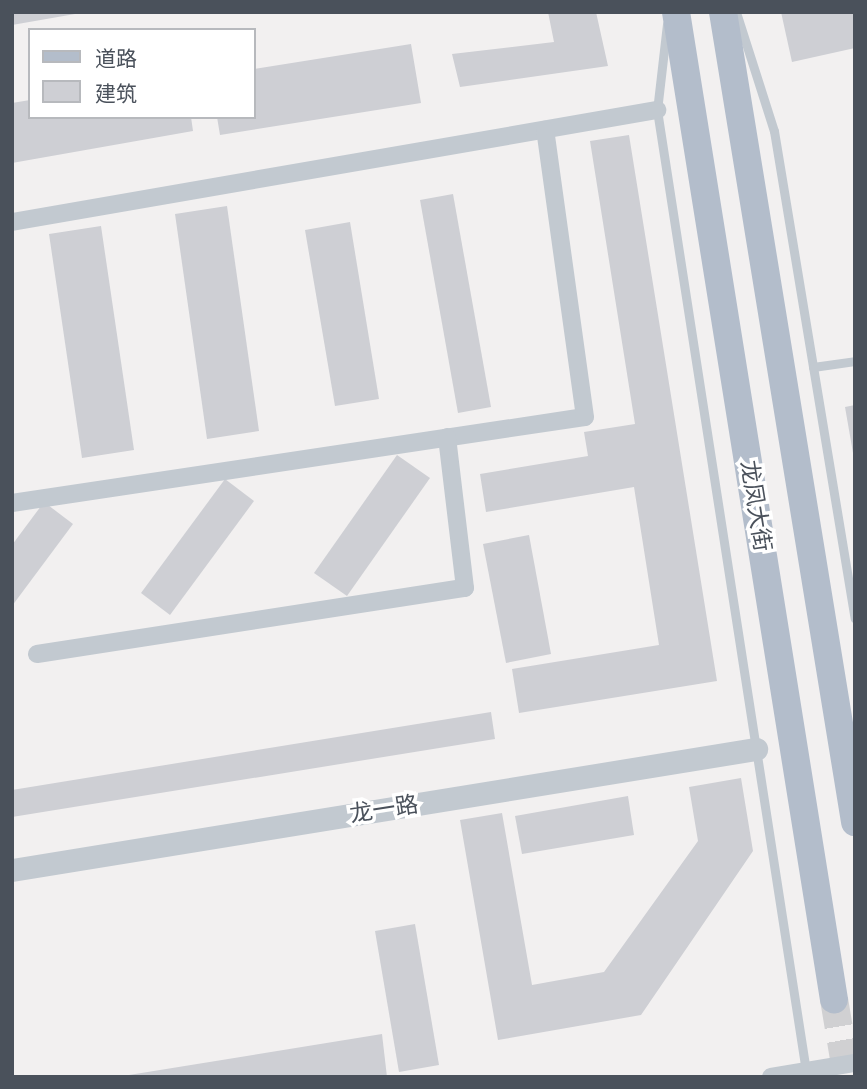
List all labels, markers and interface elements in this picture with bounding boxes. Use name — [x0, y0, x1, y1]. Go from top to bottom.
legend — [28, 28, 256, 119]
text: 道路 — [95, 47, 137, 71]
text: 建筑 — [95, 82, 137, 106]
street label: 龙凤大街 — [734, 458, 776, 554]
street label: 龙一路 — [348, 791, 420, 829]

